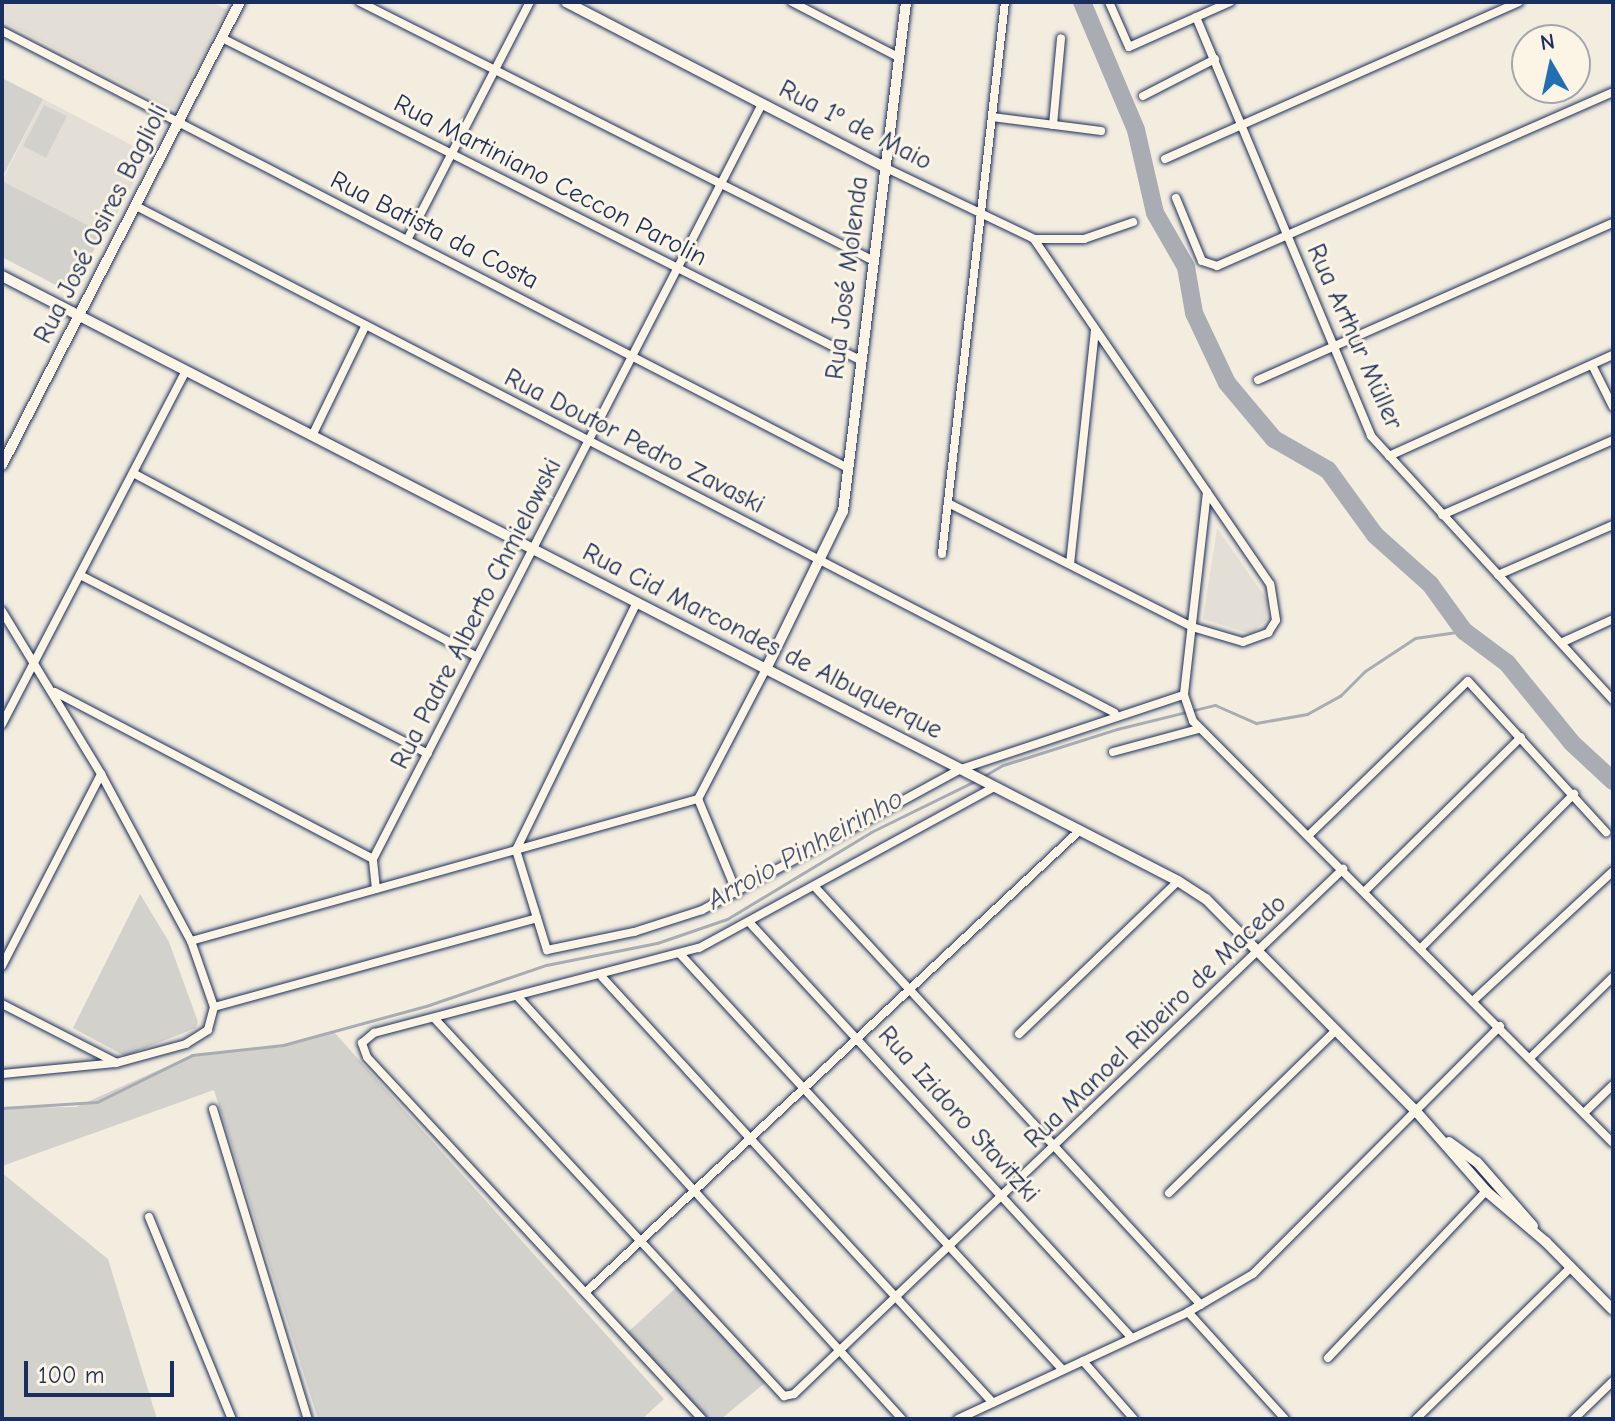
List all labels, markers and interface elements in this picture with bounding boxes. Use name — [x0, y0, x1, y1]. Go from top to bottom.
north arrow — [1511, 24, 1591, 104]
text: N — [1538, 28, 1557, 56]
street label: Rua 1º de Maio — [773, 74, 937, 178]
street label: Rua Martiniano Ceccon Parolin — [388, 88, 712, 274]
street label: Rua José Osires Baglioli — [28, 99, 176, 349]
street label: Rua Batista da Costa — [325, 165, 543, 297]
street label: Rua José Molenda — [820, 175, 876, 381]
street label: Rua Arthur Müller — [1299, 239, 1409, 435]
street label: Rua Doutor Pedro Zavaski — [499, 363, 769, 521]
street label: Rua Padre Alberto Chmielowski — [385, 453, 569, 775]
street label: Rua Cid Marcondes de Albuquerque — [577, 537, 947, 747]
water label: Arroio Pinheirinho — [701, 781, 909, 917]
street label: Rua Manoel Ribeiro de Macedo — [1019, 889, 1293, 1155]
street label: Rua Izidoro Stavitzki — [871, 1020, 1045, 1210]
scale bar — [28, 1345, 178, 1395]
text: 100 m — [38, 1361, 105, 1389]

